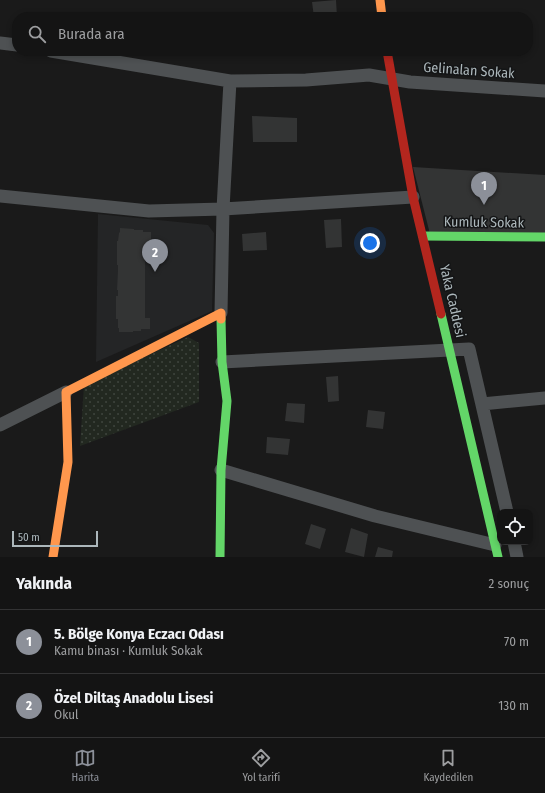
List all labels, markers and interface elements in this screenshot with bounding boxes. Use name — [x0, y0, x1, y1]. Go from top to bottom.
search box — [12, 12, 533, 56]
icon: search — [26, 23, 48, 45]
text: Burada ara — [58, 25, 125, 43]
street label: Gelinalan Sokak — [423, 59, 516, 82]
pin: 1 — [471, 172, 497, 205]
street label: Kumluk Sokak — [444, 213, 525, 232]
your location — [360, 233, 380, 253]
pin: 2 — [142, 239, 168, 272]
street label: Yaka Caddesi — [436, 263, 469, 339]
map controls — [497, 509, 533, 545]
button: locate — [497, 509, 533, 545]
scale bar — [12, 529, 98, 548]
text: 50 m — [18, 531, 40, 544]
text: Yakında — [16, 573, 72, 594]
text: 2 sonuç — [489, 576, 529, 591]
text: 5. Bölge Konya Eczacı Odası — [54, 625, 224, 643]
text: 1 — [26, 634, 32, 649]
text: 70 m — [504, 634, 529, 649]
text: Kamu binası · Kumluk Sokak — [54, 643, 203, 658]
text: Özel Diltaş Anadolu Lisesi — [54, 689, 214, 707]
text: 2 — [26, 698, 32, 713]
text: 130 m — [498, 698, 529, 713]
text: Okul — [54, 707, 78, 722]
tab: Harita — [72, 747, 99, 784]
tab: Yol tarifi — [242, 747, 280, 784]
tab: Kaydedilen — [423, 747, 473, 784]

